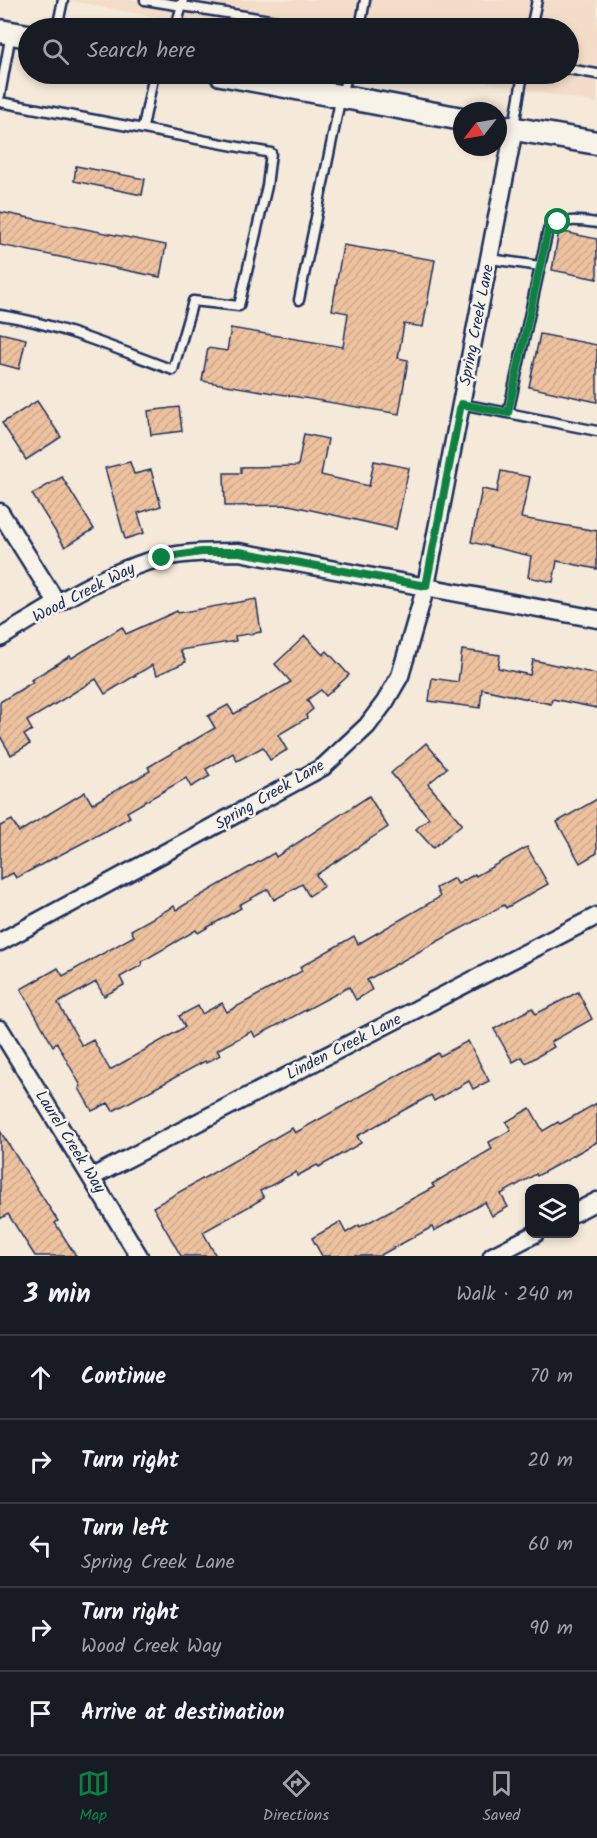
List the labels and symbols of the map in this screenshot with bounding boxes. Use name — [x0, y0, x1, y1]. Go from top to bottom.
north arrow — [453, 102, 507, 156]
route start — [544, 208, 570, 234]
street label: Spring Creek Lane — [453, 262, 501, 388]
route end — [148, 544, 174, 570]
street label: Wood Creek Way — [28, 556, 140, 630]
street label: Spring Creek Lane — [211, 753, 329, 837]
street label: Linden Creek Lane — [282, 1007, 406, 1087]
street label: Laurel Creek Way — [28, 1086, 112, 1199]

